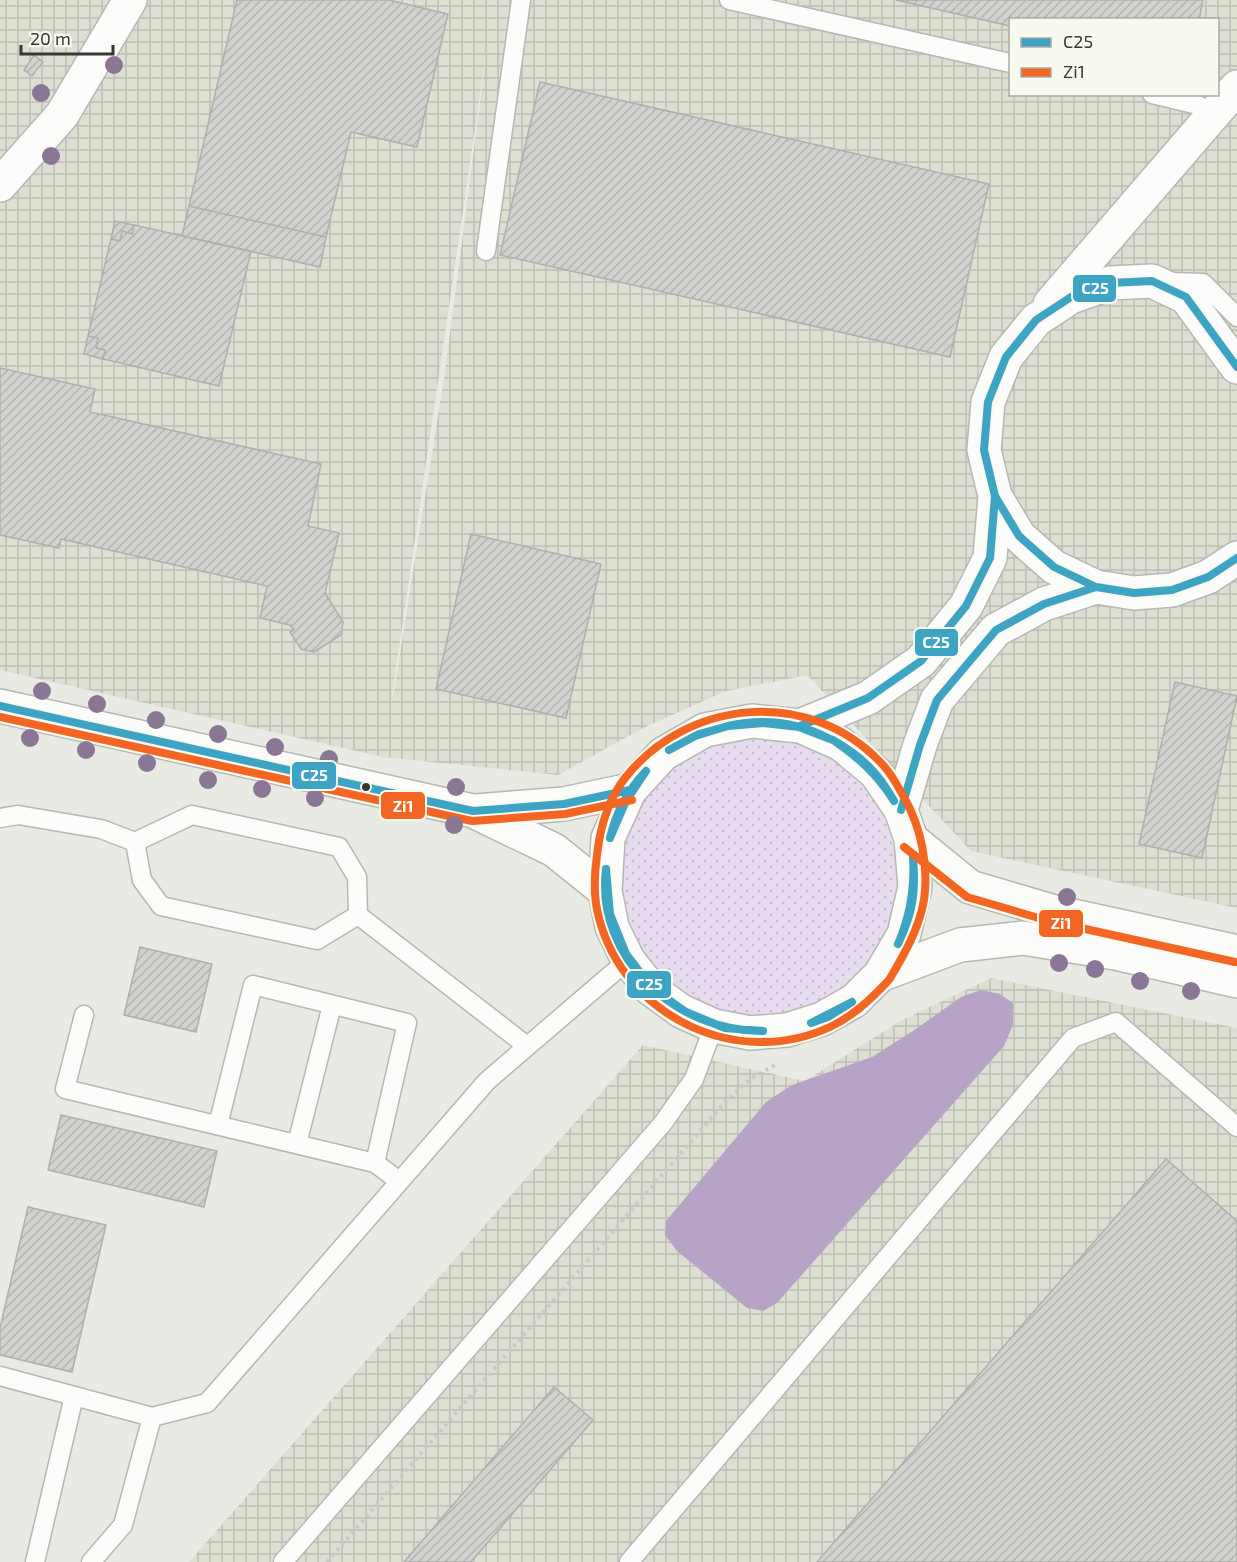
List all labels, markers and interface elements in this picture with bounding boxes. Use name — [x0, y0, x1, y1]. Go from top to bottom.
scale bar — [21, 18, 112, 56]
legend — [1009, 18, 1219, 96]
text: 20 m — [30, 27, 71, 49]
text: C25 — [1063, 30, 1093, 52]
text: Zi1 — [1063, 60, 1085, 82]
line badge: C25 — [1072, 274, 1117, 303]
text: C25 — [1081, 278, 1109, 297]
line badge: C25 — [914, 628, 959, 657]
text: C25 — [922, 632, 950, 651]
line badge: C25 — [291, 761, 337, 790]
text: C25 — [300, 765, 328, 784]
unlabelled marker — [360, 781, 372, 793]
line badge: Zi1 — [380, 791, 426, 820]
text: Zi1 — [393, 796, 413, 815]
line badge: Zi1 — [1038, 909, 1084, 938]
text: Zi1 — [1051, 913, 1071, 932]
line badge: C25 — [626, 970, 672, 999]
text: C25 — [635, 974, 663, 993]

